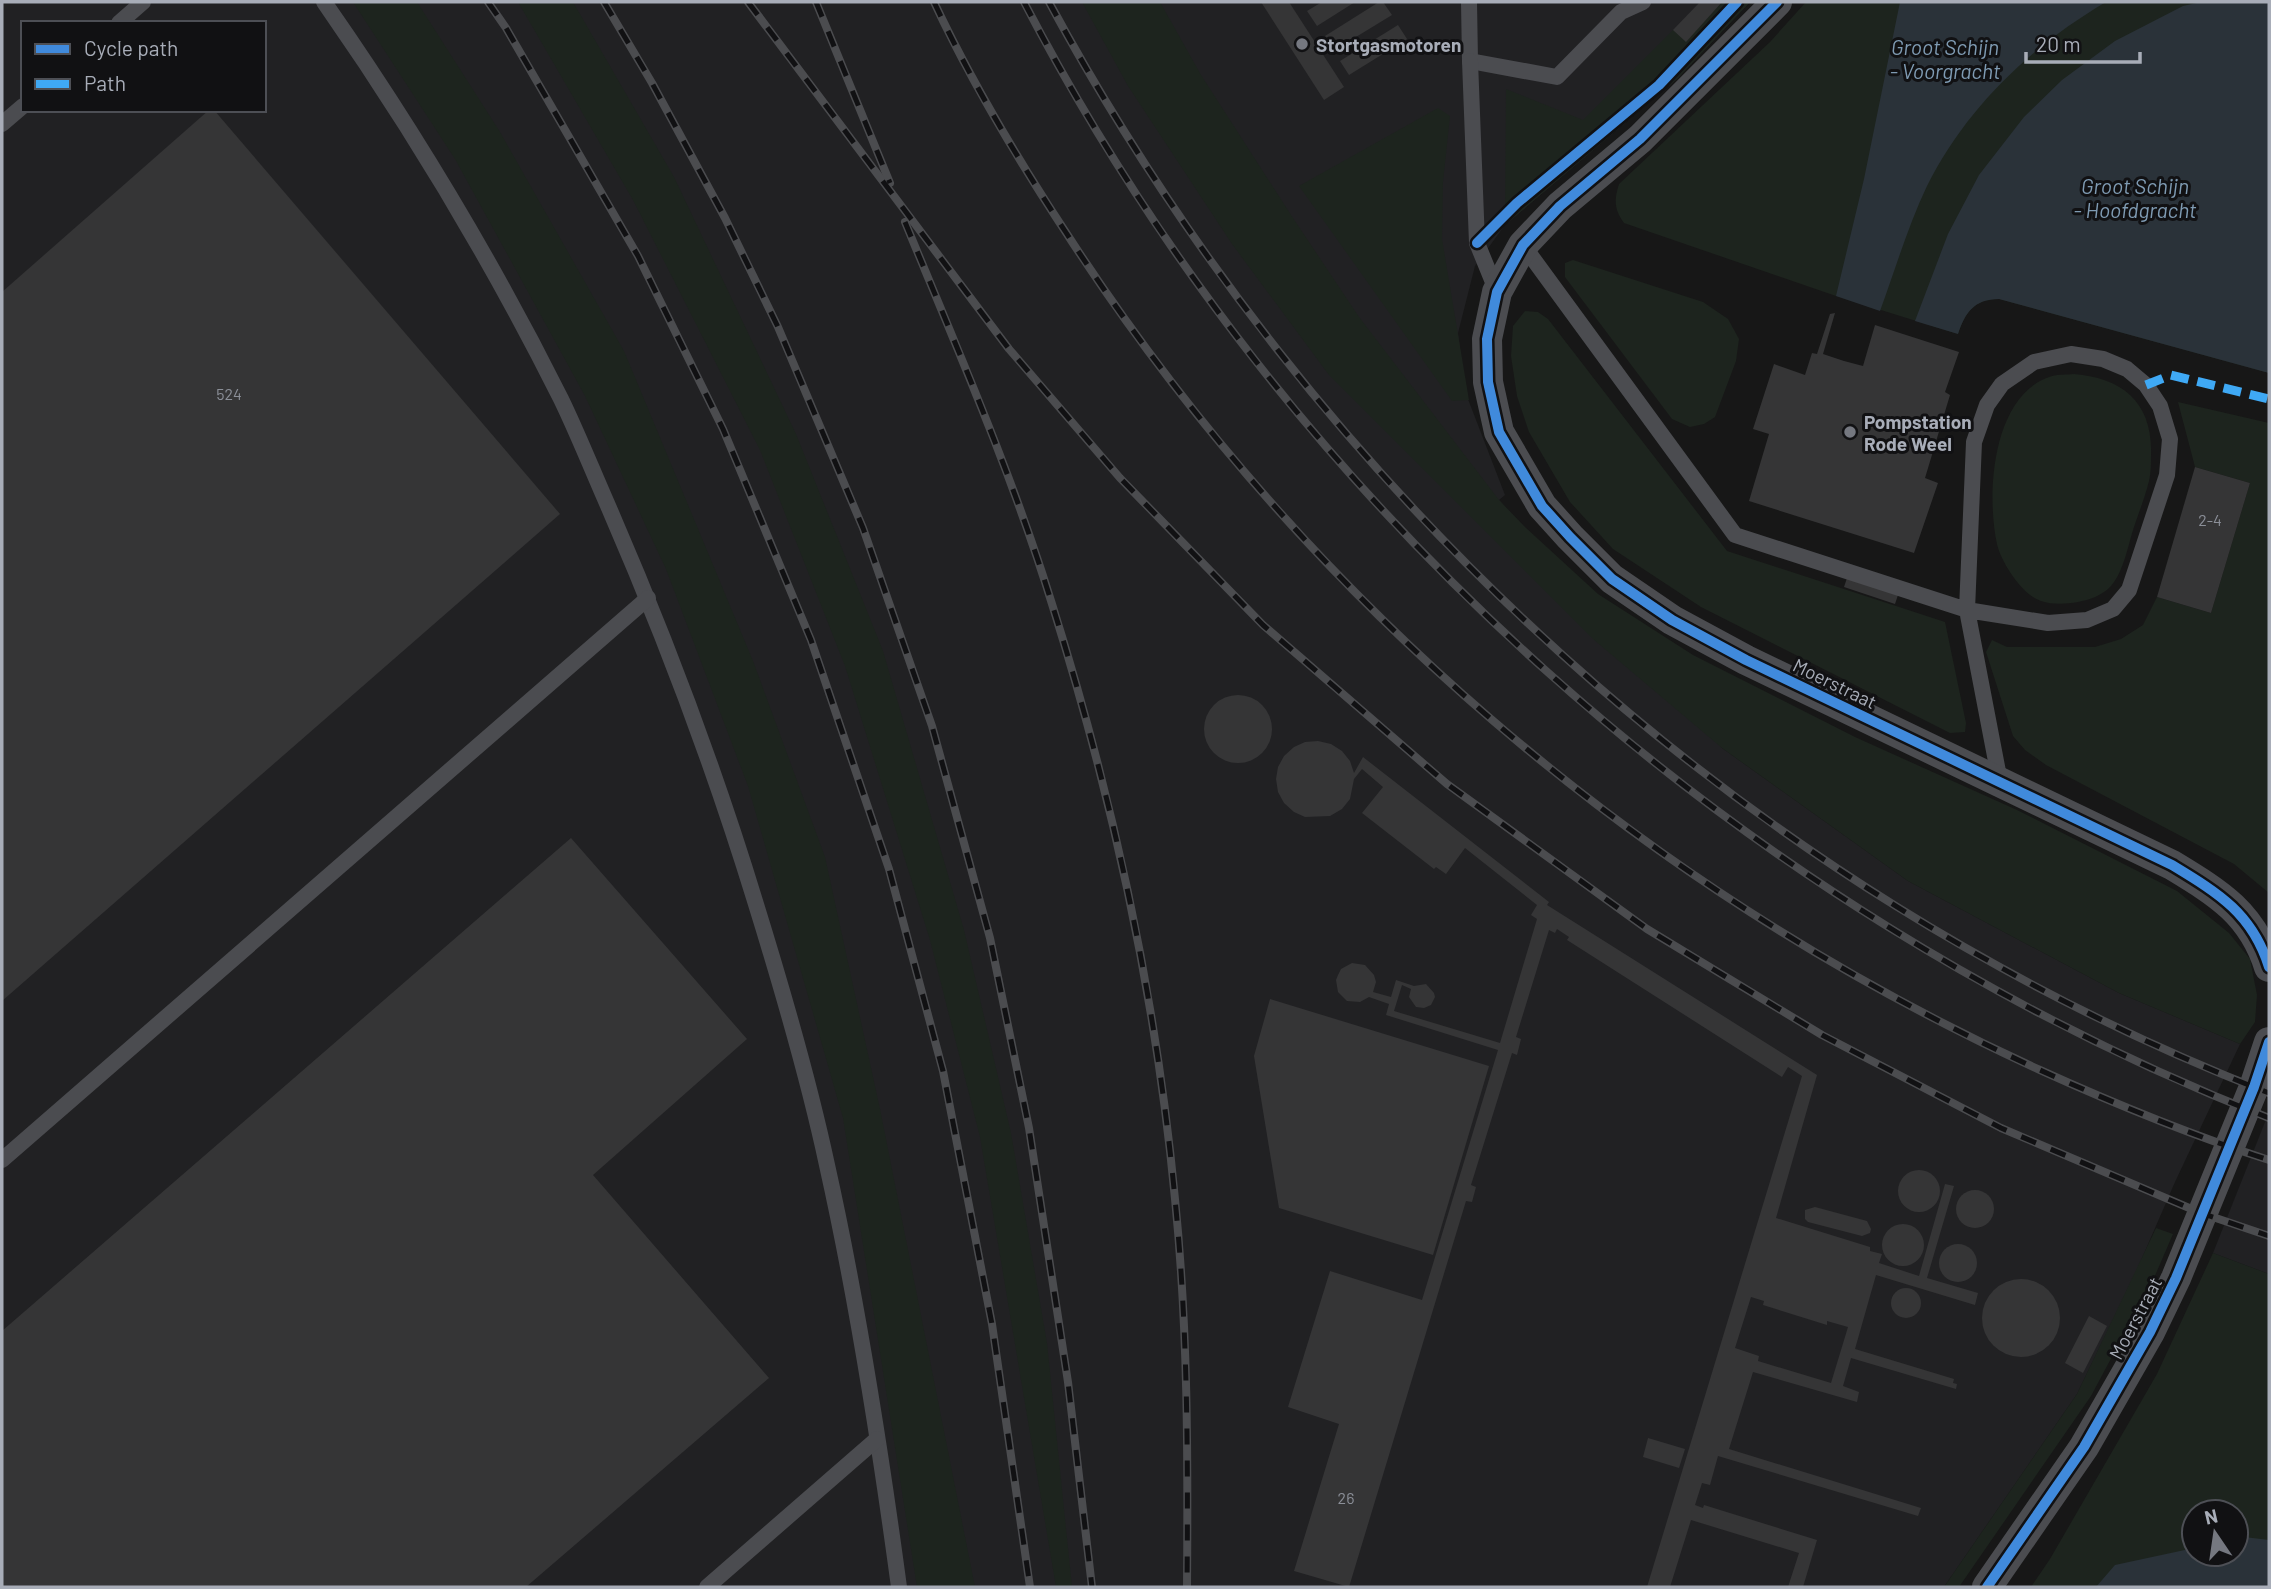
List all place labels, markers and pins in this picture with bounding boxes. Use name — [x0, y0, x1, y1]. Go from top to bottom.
place label: Stortgasmotoren — [1316, 33, 1461, 56]
marker: Stortgasmotoren — [1294, 36, 1310, 52]
place label: Pompstation Rode Weel — [1864, 410, 1972, 455]
marker: Pompstation Rode Weel — [1842, 424, 1858, 440]

